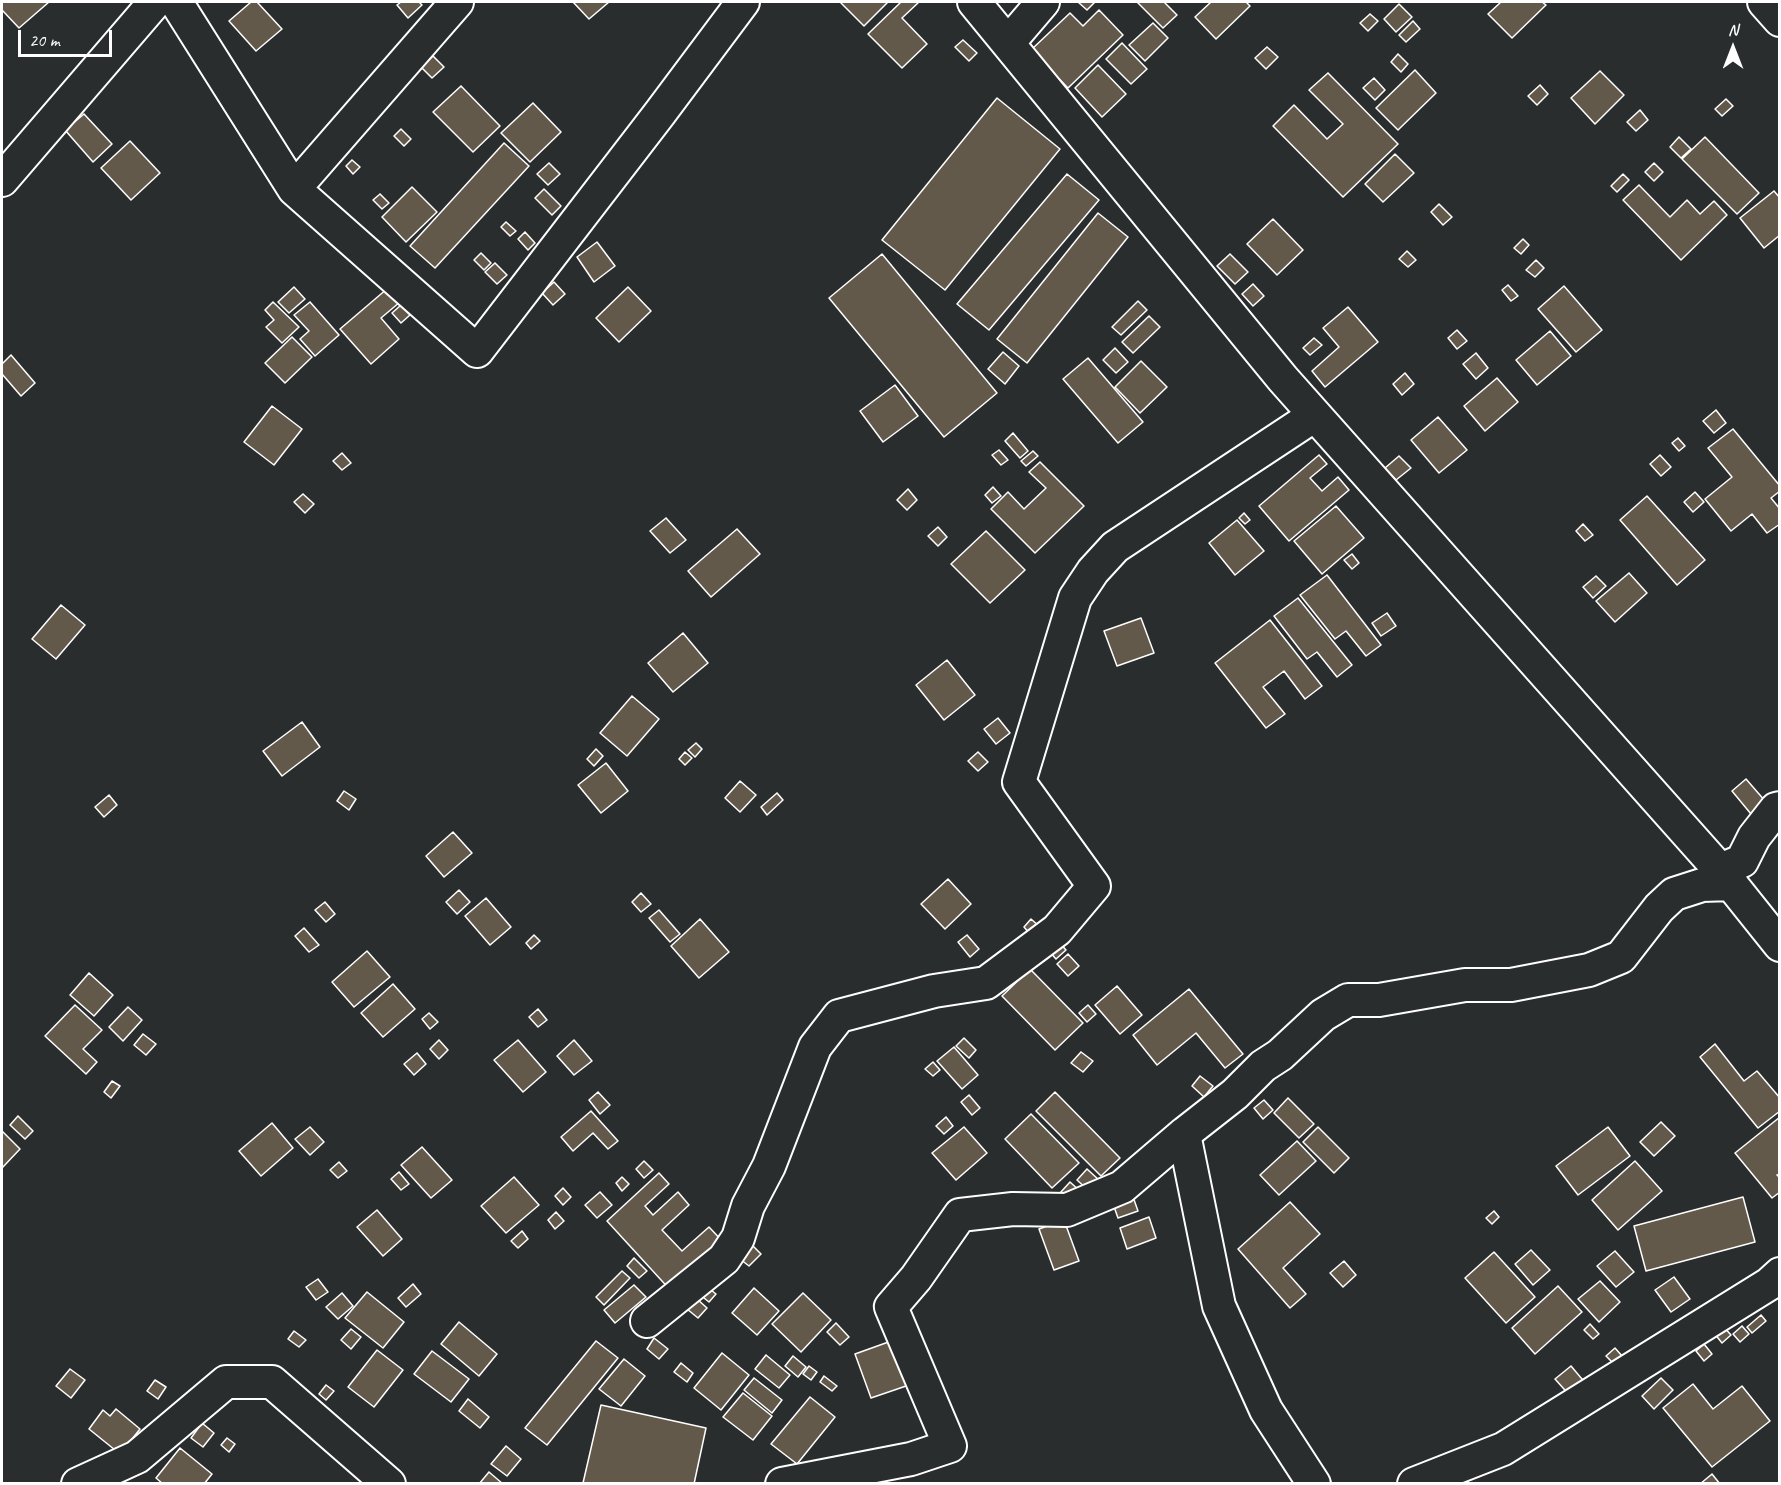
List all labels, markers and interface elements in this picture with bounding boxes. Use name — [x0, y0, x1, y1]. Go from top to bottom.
scale bar — [21, 18, 116, 56]
north arrow — [1703, 18, 1763, 78]
text: N — [1728, 20, 1738, 40]
text: 20 m — [29, 29, 60, 51]

